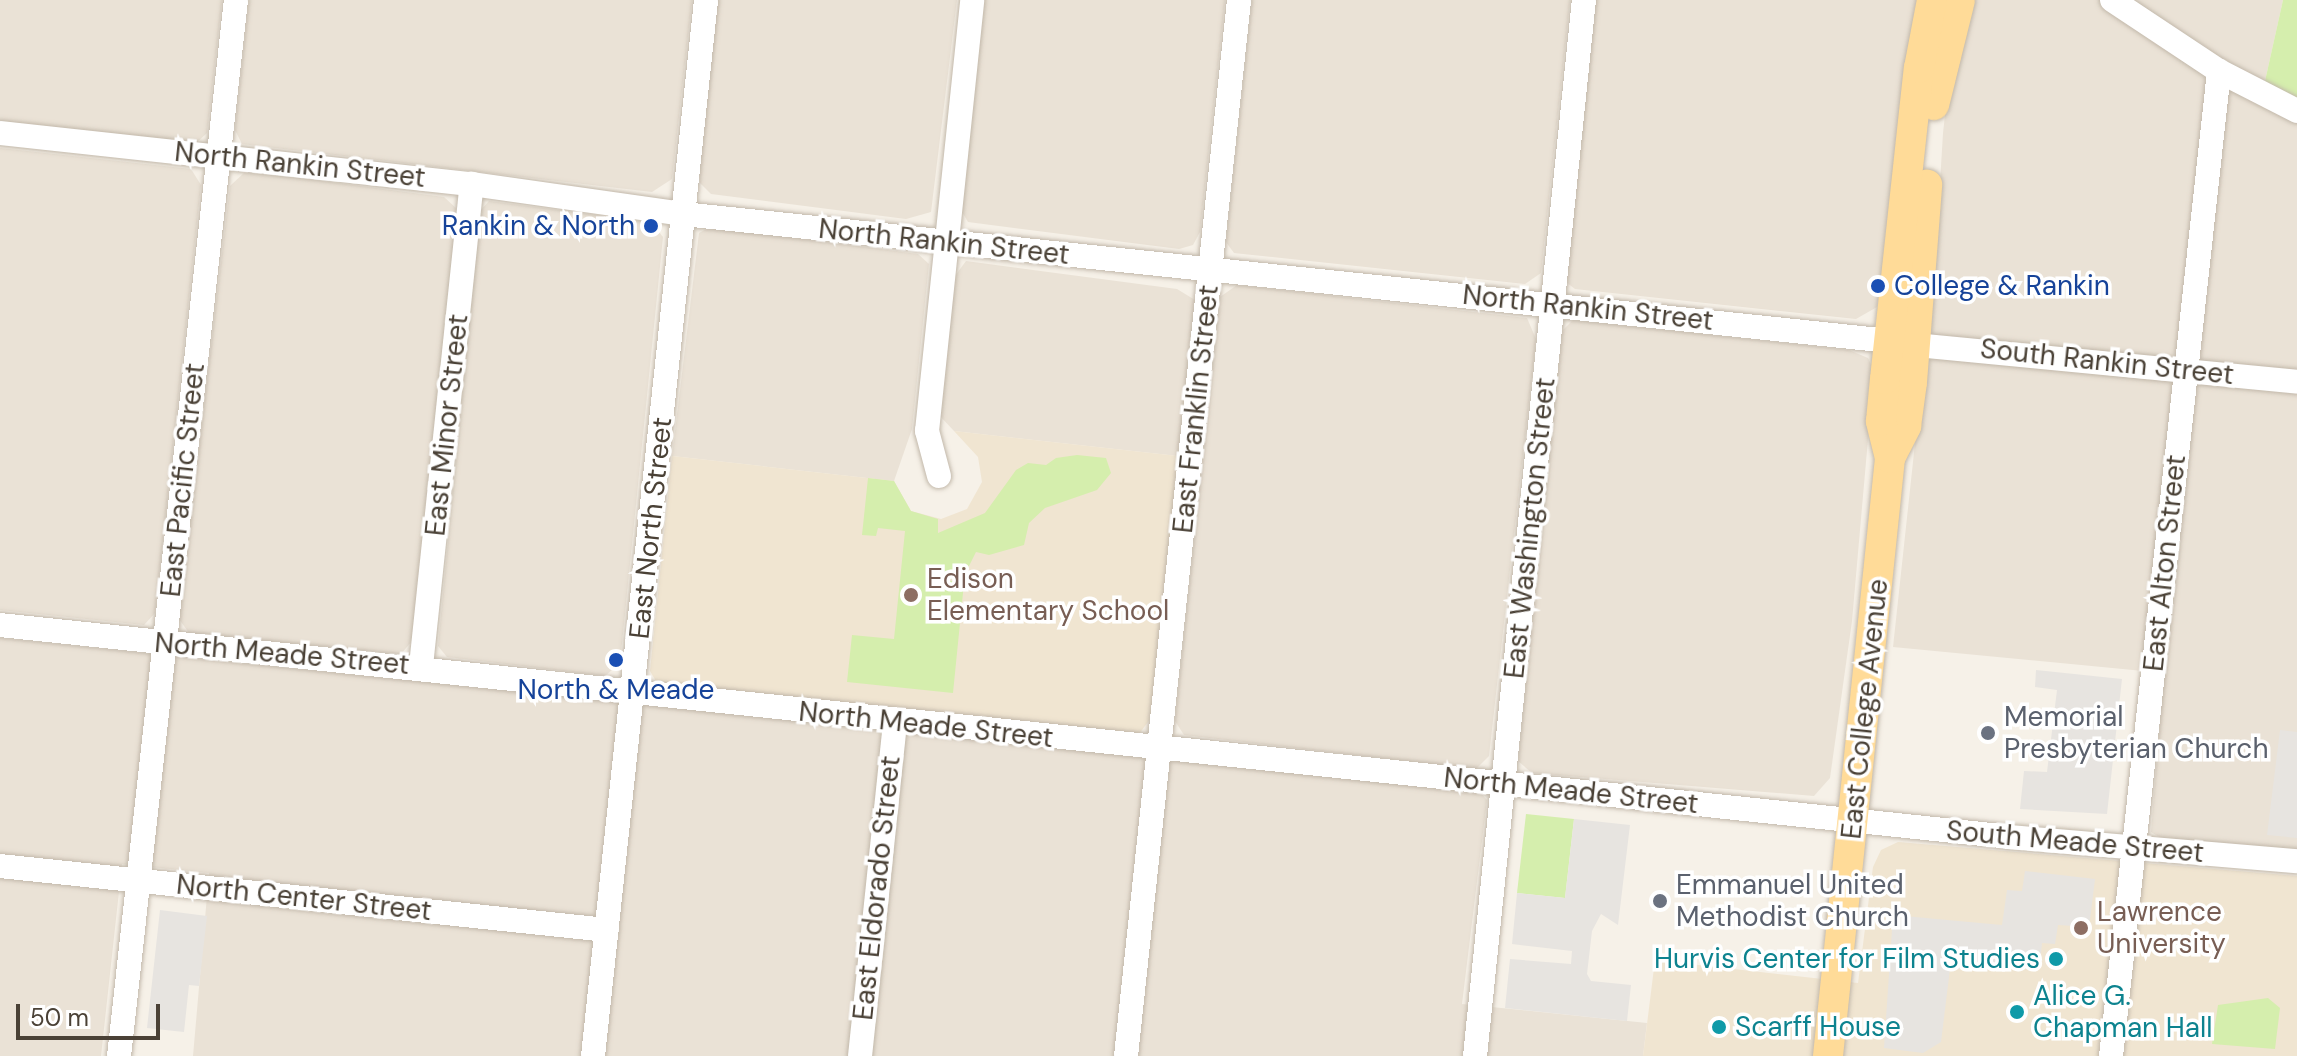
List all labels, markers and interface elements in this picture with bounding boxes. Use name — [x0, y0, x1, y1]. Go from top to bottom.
street label: North Rankin Street — [173, 135, 427, 195]
place label: Rankin & North — [442, 209, 635, 243]
street label: North Rankin Street — [817, 212, 1071, 272]
marker: Rankin & North — [642, 217, 660, 235]
place label: College & Rankin — [1894, 269, 2110, 303]
marker: College & Rankin — [1869, 277, 1887, 295]
street label: North Rankin Street — [1461, 278, 1715, 338]
street label: East Franklin Street — [1166, 283, 1226, 535]
street label: East Minor Street — [419, 312, 475, 538]
street label: South Rankin Street — [1979, 332, 2235, 392]
street label: East Pacific Street — [154, 361, 212, 599]
street label: East Washington Street — [1497, 376, 1563, 680]
street label: East North Street — [623, 415, 679, 641]
street label: East Alton Street — [2137, 453, 2193, 673]
place label: Edison Elementary School — [927, 562, 1169, 628]
street label: East College Avenue — [1835, 577, 1895, 841]
marker: Edison Elementary School — [902, 586, 920, 604]
street label: North Meade Street — [153, 626, 411, 682]
marker: North & Meade — [607, 651, 625, 669]
place label: North & Meade — [518, 673, 714, 707]
street label: North Meade Street — [797, 695, 1055, 755]
place label: Memorial Presbyterian Church — [2004, 700, 2268, 766]
marker: Memorial Presbyterian Church — [1979, 724, 1997, 742]
street label: East Eldorado Street — [846, 754, 908, 1022]
street label: North Meade Street — [1442, 761, 1700, 821]
street label: South Meade Street — [1945, 814, 2205, 870]
street label: North Center Street — [175, 868, 433, 928]
place label: Emmanuel United Methodist Church — [1676, 868, 1909, 934]
marker: Emmanuel United Methodist Church — [1651, 892, 1669, 910]
place label: Lawrence University — [2097, 895, 2226, 961]
marker: Lawrence University — [2072, 919, 2090, 937]
place label: Hurvis Center for Film Studies — [1654, 942, 2040, 976]
marker: Hurvis Center for Film Studies — [2047, 950, 2065, 968]
place label: Alice G. Chapman Hall — [2033, 979, 2212, 1045]
scale bar — [20, 988, 164, 1038]
text: 50 m — [30, 1002, 89, 1033]
marker: Alice G. Chapman Hall — [2008, 1003, 2026, 1021]
place label: Scarff House — [1735, 1010, 1901, 1044]
marker: Scarff House — [1710, 1018, 1728, 1036]

